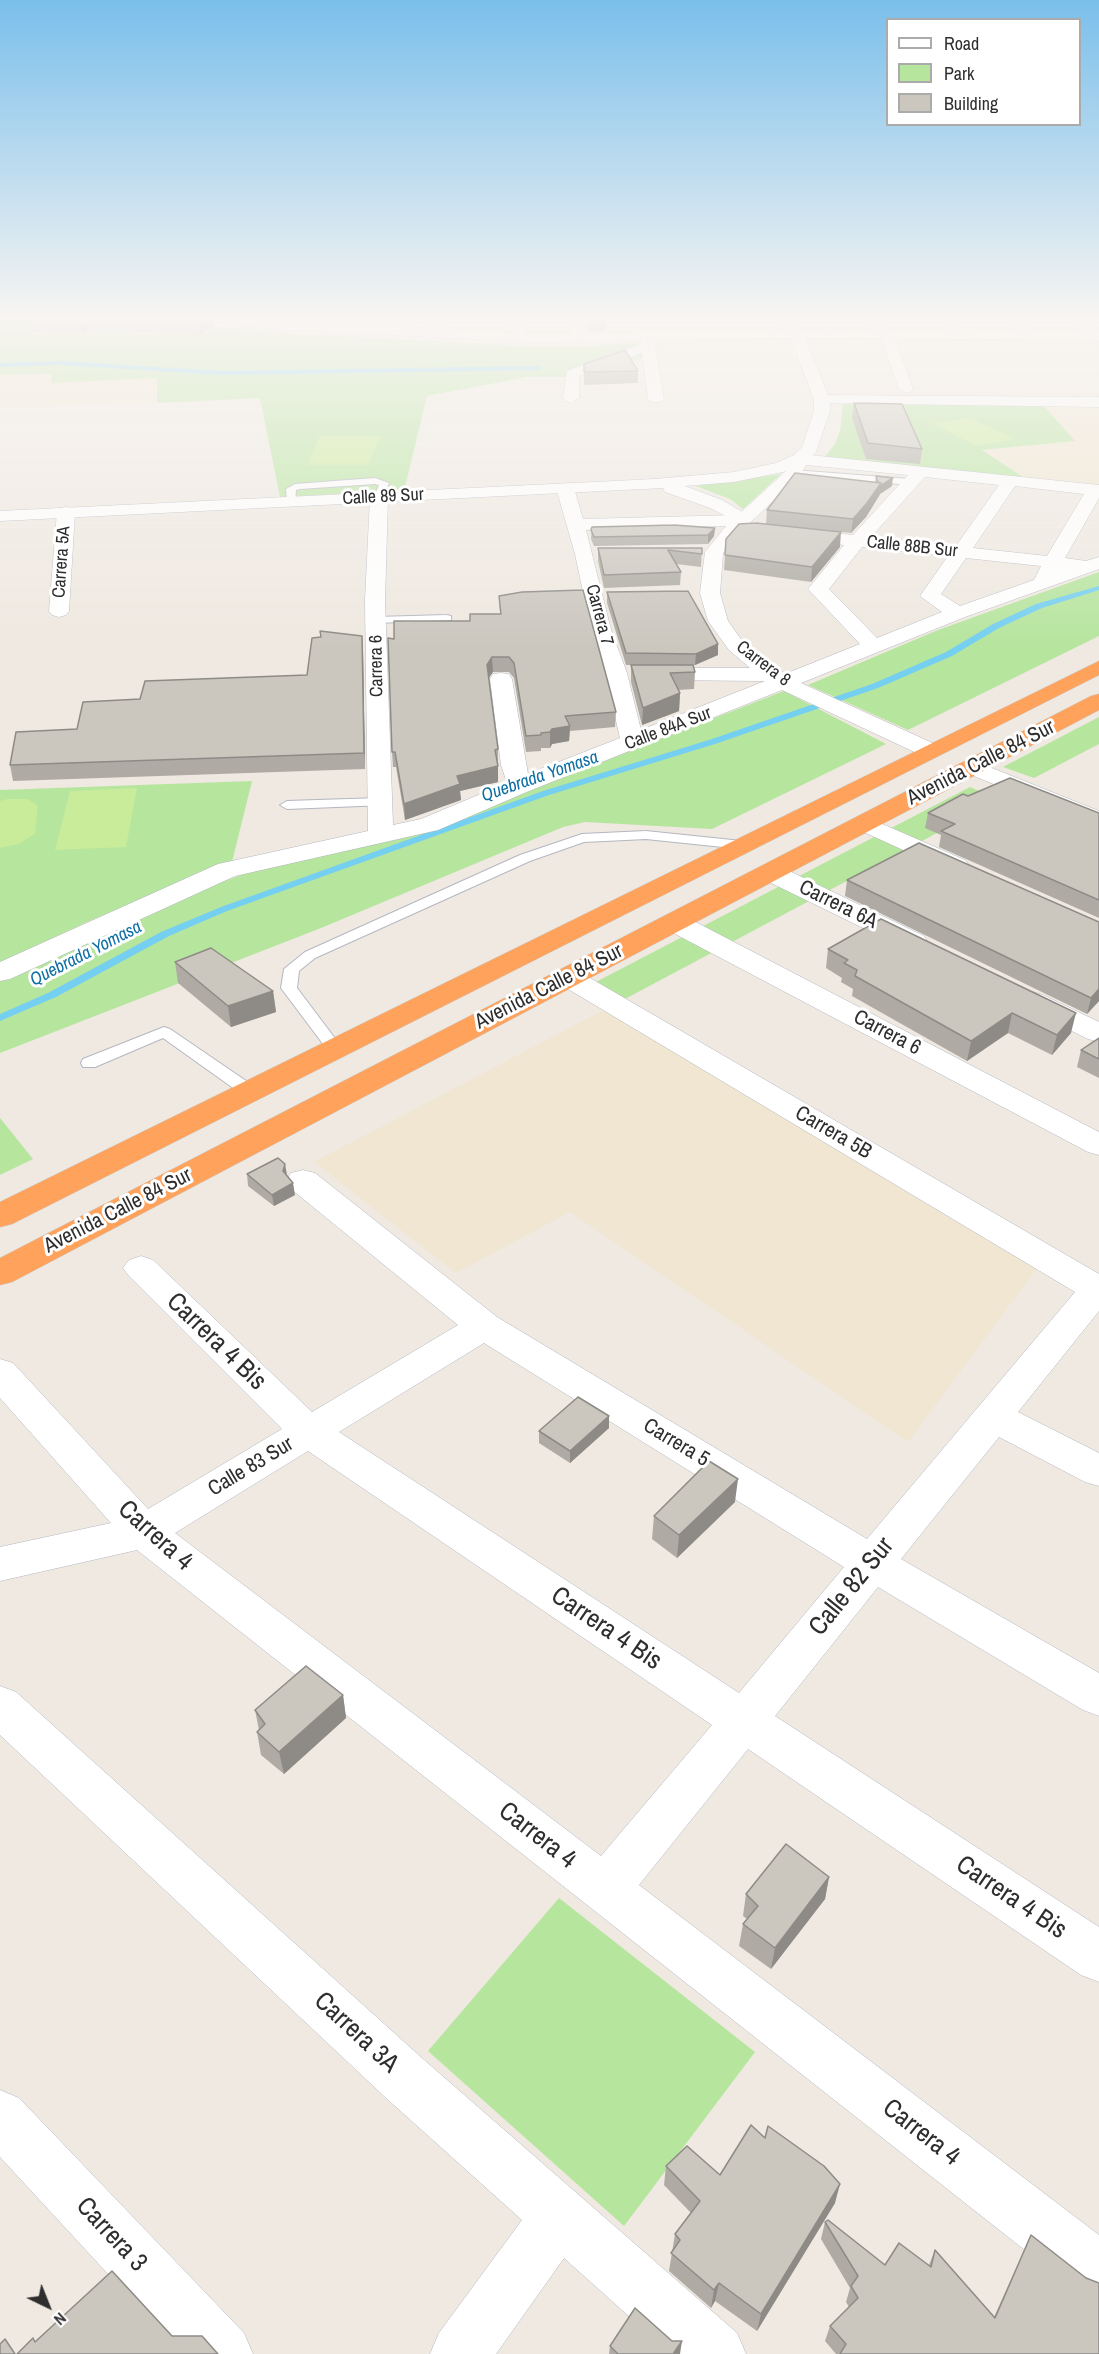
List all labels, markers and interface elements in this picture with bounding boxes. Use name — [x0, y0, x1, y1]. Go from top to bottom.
legend — [886, 18, 1081, 126]
text: Road — [944, 31, 979, 56]
text: Park — [944, 61, 974, 86]
text: Building — [944, 91, 998, 116]
street label: Calle 89 Sur — [342, 484, 424, 510]
street label: Carrera 5A — [49, 525, 75, 599]
street label: Calle 88B Sur — [866, 531, 958, 563]
street label: Carrera 7 — [581, 582, 617, 648]
street label: Carrera 6 — [366, 635, 388, 697]
street label: Carrera 8 — [732, 637, 794, 691]
street label: Calle 84A Sur — [622, 703, 714, 755]
street label: Avenida Calle 84 Sur — [903, 715, 1059, 811]
water label: Quebrada Yomasa — [479, 747, 601, 807]
street label: Carrera 6A — [795, 875, 881, 935]
water label: Quebrada Yomasa — [27, 917, 145, 991]
street label: Avenida Calle 84 Sur — [471, 939, 627, 1035]
street label: Carrera 6 — [849, 1005, 925, 1061]
street label: Carrera 5B — [790, 1101, 876, 1165]
street label: Avenida Calle 84 Sur — [40, 1163, 196, 1259]
street label: Carrera 4 Bis — [160, 1287, 272, 1397]
street label: Carrera 5 — [638, 1413, 714, 1473]
street label: Calle 83 Sur — [204, 1432, 298, 1502]
street label: Carrera 4 — [111, 1494, 199, 1578]
street label: Calle 82 Sur — [803, 1532, 901, 1642]
street label: Carrera 4 Bis — [545, 1581, 667, 1677]
street label: Carrera 4 — [492, 1796, 582, 1876]
street label: Carrera 4 Bis — [950, 1850, 1072, 1946]
street label: Carrera 3A — [307, 1986, 405, 2080]
street label: Carrera 4 — [876, 2093, 966, 2173]
street label: Carrera 3 — [69, 2191, 153, 2279]
north arrow — [18, 2276, 78, 2336]
text: N — [49, 2308, 71, 2330]

